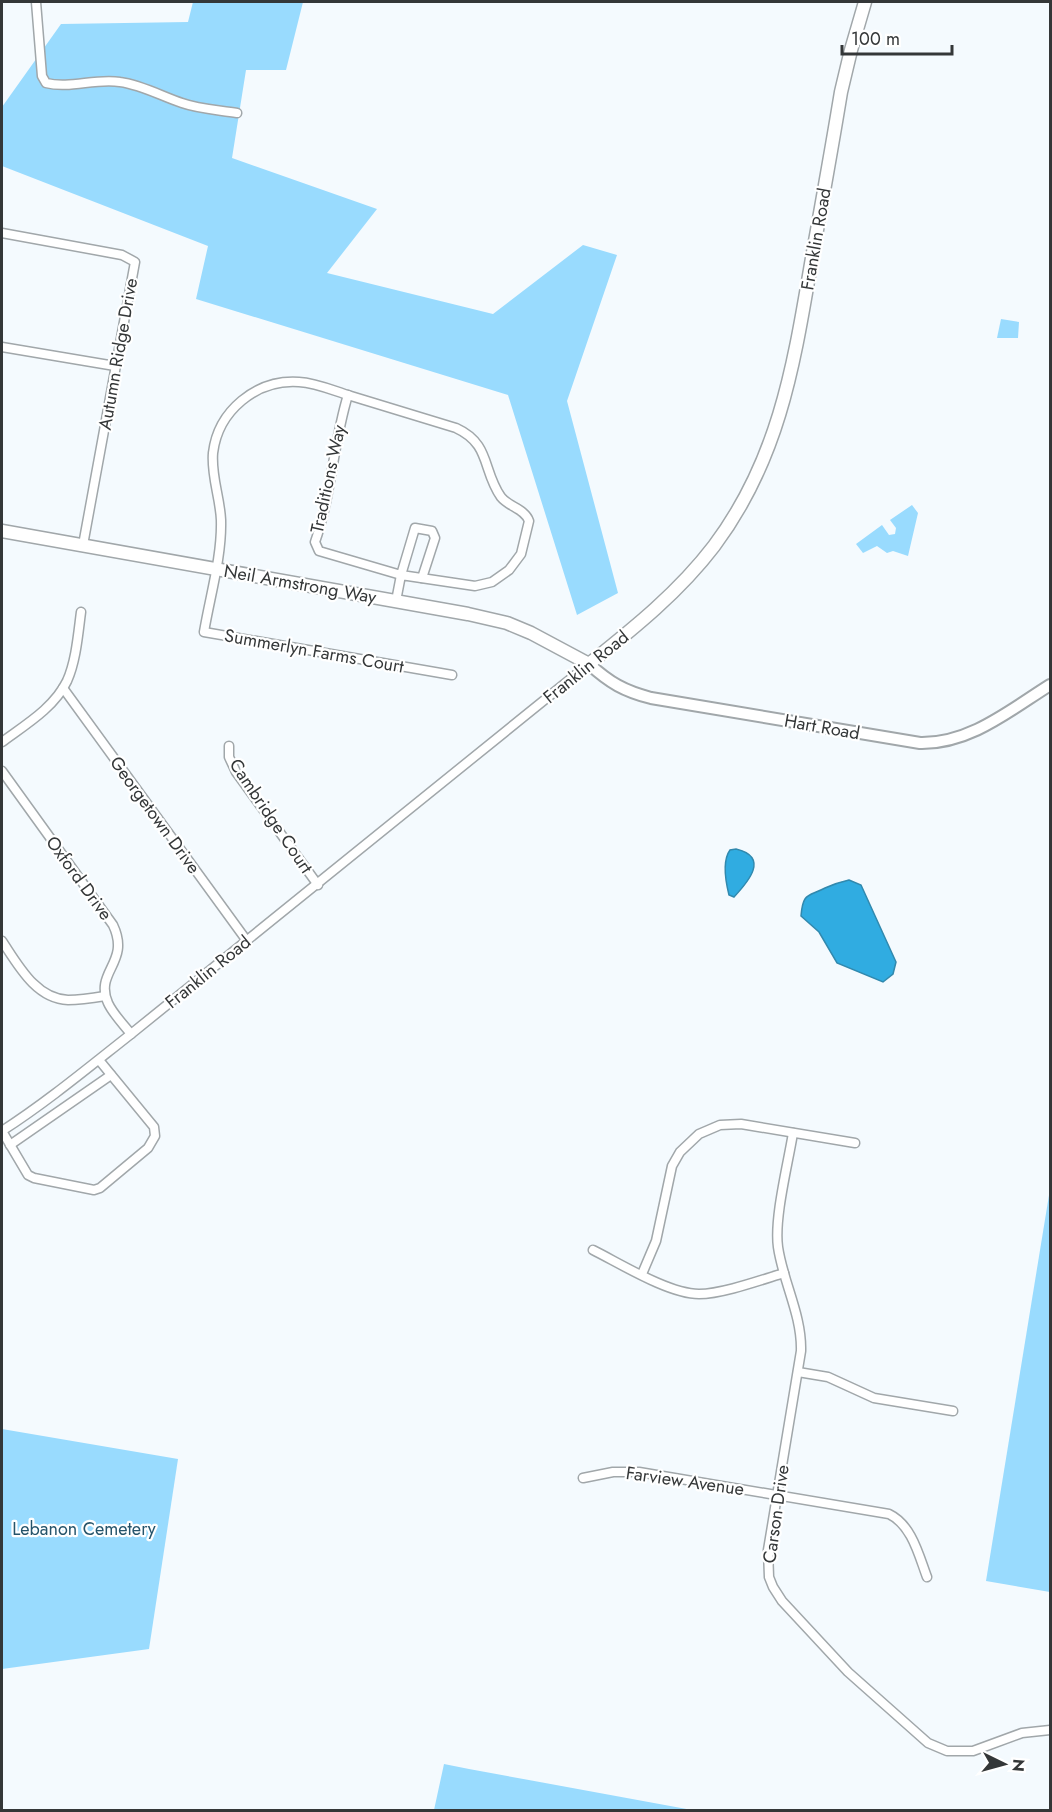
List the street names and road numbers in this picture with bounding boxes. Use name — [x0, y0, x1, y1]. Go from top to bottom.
street label: Franklin Road — [794, 186, 838, 292]
street label: Autumn Ridge Drive — [92, 276, 144, 432]
street label: Traditions Way — [304, 422, 352, 536]
street label: Neil Armstrong Way — [222, 558, 378, 610]
street label: Summerlyn Farms Court — [222, 622, 406, 680]
street label: Franklin Road — [538, 624, 634, 710]
street label: Hart Road — [782, 708, 862, 746]
street label: Georgetown Drive — [103, 751, 207, 879]
street label: Cambridge Court — [223, 753, 319, 879]
street label: Oxford Drive — [40, 830, 118, 926]
street label: Franklin Road — [160, 929, 256, 1015]
street label: Farview Avenue — [624, 1460, 746, 1502]
street label: Carson Drive — [756, 1463, 796, 1565]

